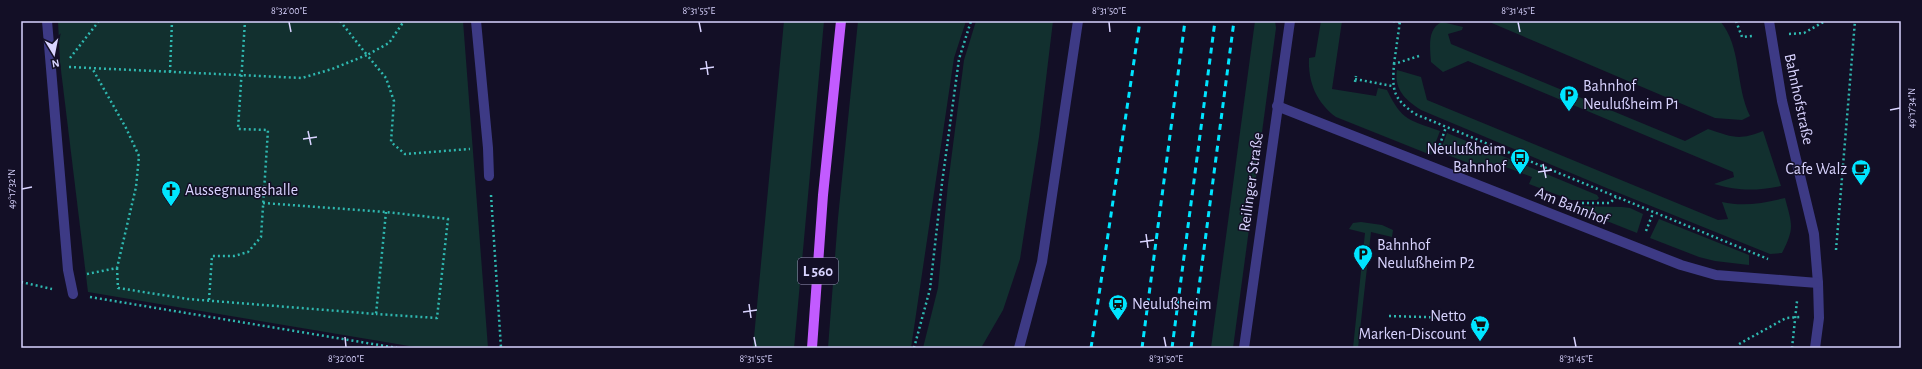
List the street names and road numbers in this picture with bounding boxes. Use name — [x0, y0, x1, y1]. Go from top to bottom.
street label: Bahnhofstraße — [1782, 52, 1816, 146]
street label: Reilinger Straße — [1236, 131, 1266, 233]
street label: Am Bahnhof — [1533, 184, 1612, 228]
road number: L 560 — [798, 258, 838, 284]

